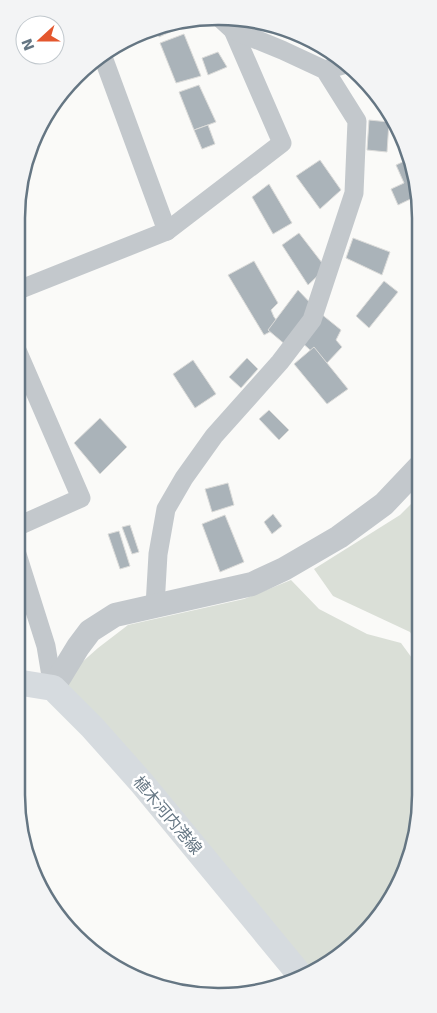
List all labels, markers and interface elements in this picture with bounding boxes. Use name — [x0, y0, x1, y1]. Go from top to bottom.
north arrow — [15, 15, 65, 65]
text: N — [18, 36, 37, 53]
street label: 植木河内港線 — [129, 772, 206, 858]

